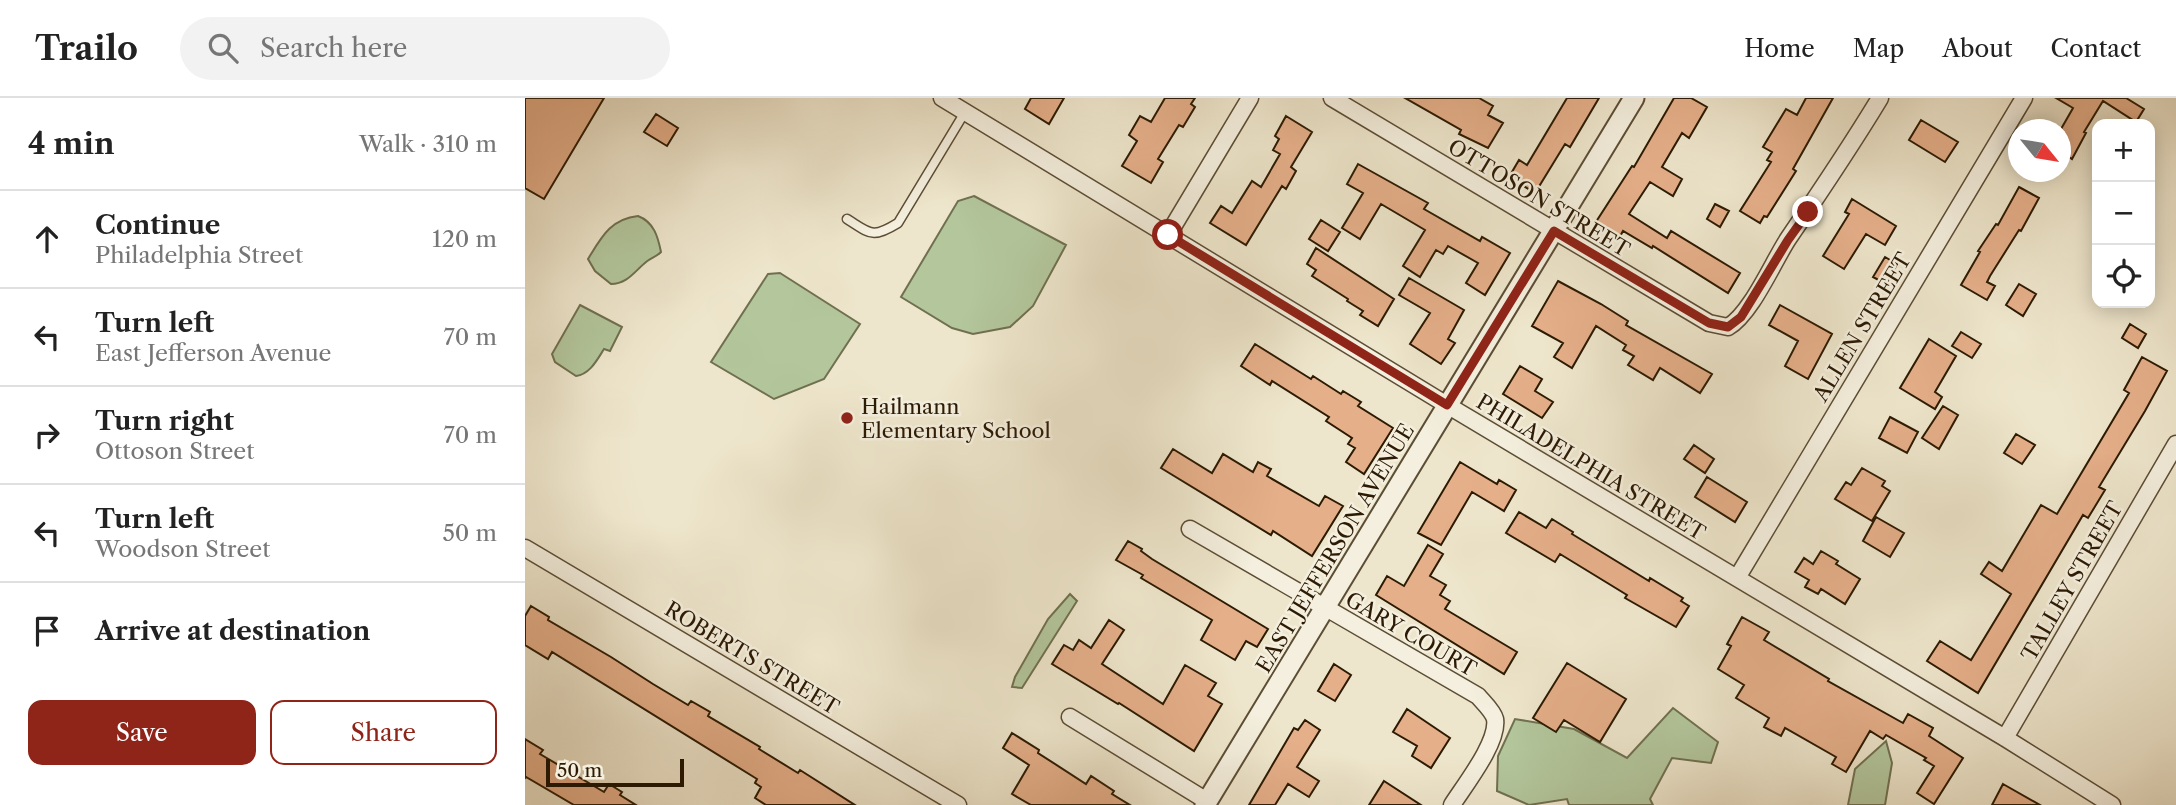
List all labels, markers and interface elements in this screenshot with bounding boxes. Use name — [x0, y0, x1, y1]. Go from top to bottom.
search box — [180, 17, 670, 80]
text: Trailo — [35, 28, 138, 69]
icon: search — [204, 29, 242, 67]
text: Search here — [260, 32, 407, 64]
text: Home — [1744, 34, 1815, 63]
text: Map — [1853, 34, 1904, 63]
text: About — [1942, 34, 2013, 63]
text: Contact — [2051, 34, 2141, 63]
north arrow — [2008, 119, 2071, 182]
map controls — [2092, 119, 2155, 308]
button: + — [2092, 119, 2155, 182]
text: 4 min — [28, 125, 114, 162]
text: Walk · 310 m — [359, 130, 497, 158]
street label: OTTOSON STREET — [1444, 134, 1635, 262]
button: − — [2092, 182, 2155, 245]
route end — [1792, 196, 1823, 227]
text: Continue — [95, 209, 220, 241]
route start — [1152, 219, 1183, 250]
icon: ahead — [28, 220, 66, 258]
text: 120 m — [432, 225, 497, 253]
text: Philadelphia Street — [95, 241, 303, 269]
button: locate — [2092, 245, 2155, 308]
street label: ALLEN STREET — [1807, 248, 1916, 407]
text: Turn left — [95, 307, 214, 339]
icon: left — [28, 318, 66, 356]
text: 70 m — [444, 323, 497, 351]
text: East Jefferson Avenue — [95, 339, 331, 367]
street label: PHILADELPHIA STREET — [1472, 389, 1710, 545]
place label: Hailmann Elementary School — [861, 394, 1051, 443]
text: Turn right — [95, 405, 234, 437]
marker: Hailmann Elementary School — [839, 410, 855, 426]
icon: right — [28, 416, 66, 454]
street label: EAST JEFFERSON AVENUE — [1251, 419, 1419, 677]
text: 70 m — [444, 421, 497, 449]
text: Ottoson Street — [95, 437, 254, 465]
street label: TALLEY STREET — [2016, 497, 2128, 665]
text: Turn left — [95, 503, 214, 535]
icon: left — [28, 514, 66, 552]
text: 50 m — [442, 519, 497, 547]
text: Woodson Street — [95, 535, 270, 563]
street label: GARY COURT — [1341, 586, 1481, 682]
street label: ROBERTS STREET — [660, 596, 844, 720]
icon: arrive — [28, 612, 66, 650]
text: Arrive at destination — [95, 615, 370, 647]
button: Save — [28, 700, 256, 765]
button: Share — [270, 700, 497, 765]
scale bar — [546, 756, 684, 788]
text: 50 m — [557, 759, 602, 782]

